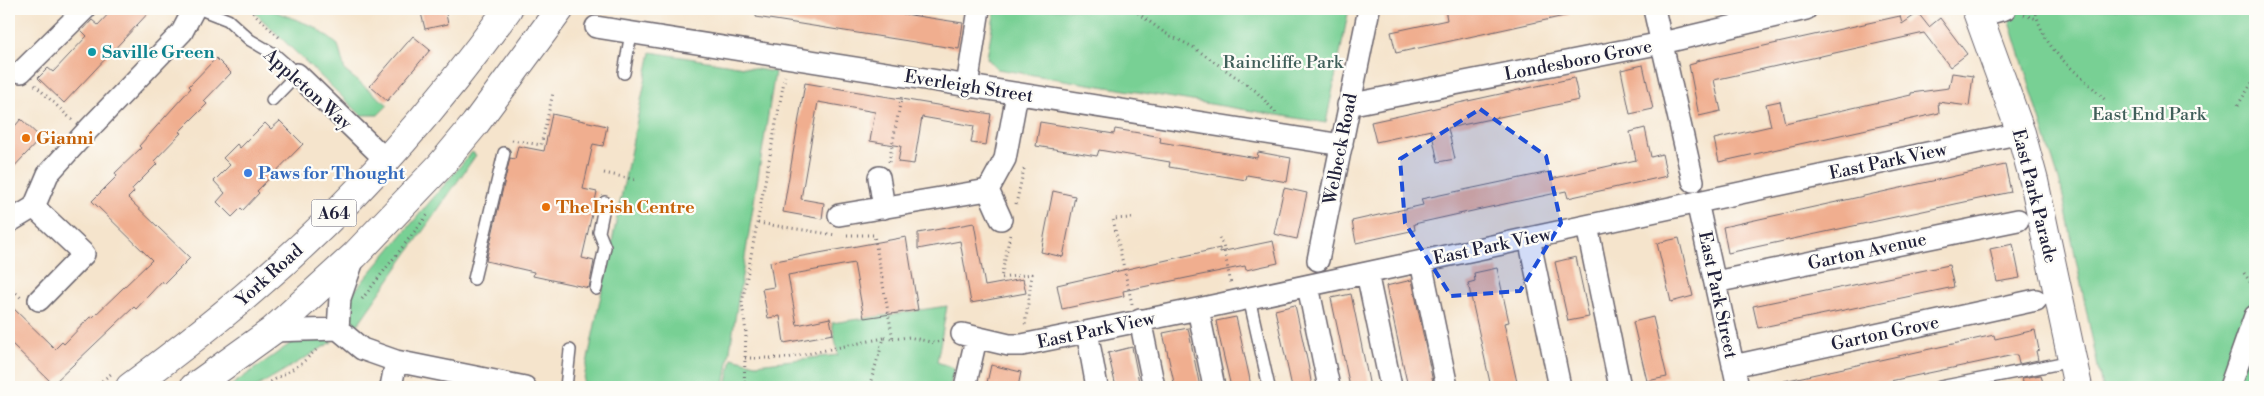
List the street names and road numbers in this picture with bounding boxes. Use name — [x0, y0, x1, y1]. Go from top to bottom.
street label: Londesboro Grove — [1502, 35, 1654, 86]
street label: Appleton Way — [258, 43, 357, 135]
street label: Everleigh Street — [903, 65, 1036, 108]
street label: Welbeck Road — [1318, 91, 1363, 208]
street label: East Park Parade — [2007, 127, 2062, 266]
street label: East Park View — [1827, 138, 1950, 185]
road number: A64 — [312, 200, 356, 227]
street label: East Park View — [1431, 223, 1554, 270]
street label: Garton Avenue — [1806, 228, 1929, 275]
street label: East Park Street — [1693, 229, 1742, 362]
street label: York Road — [230, 239, 308, 312]
street label: East Park View — [1035, 307, 1158, 354]
street label: Garton Grove — [1829, 311, 1941, 356]

